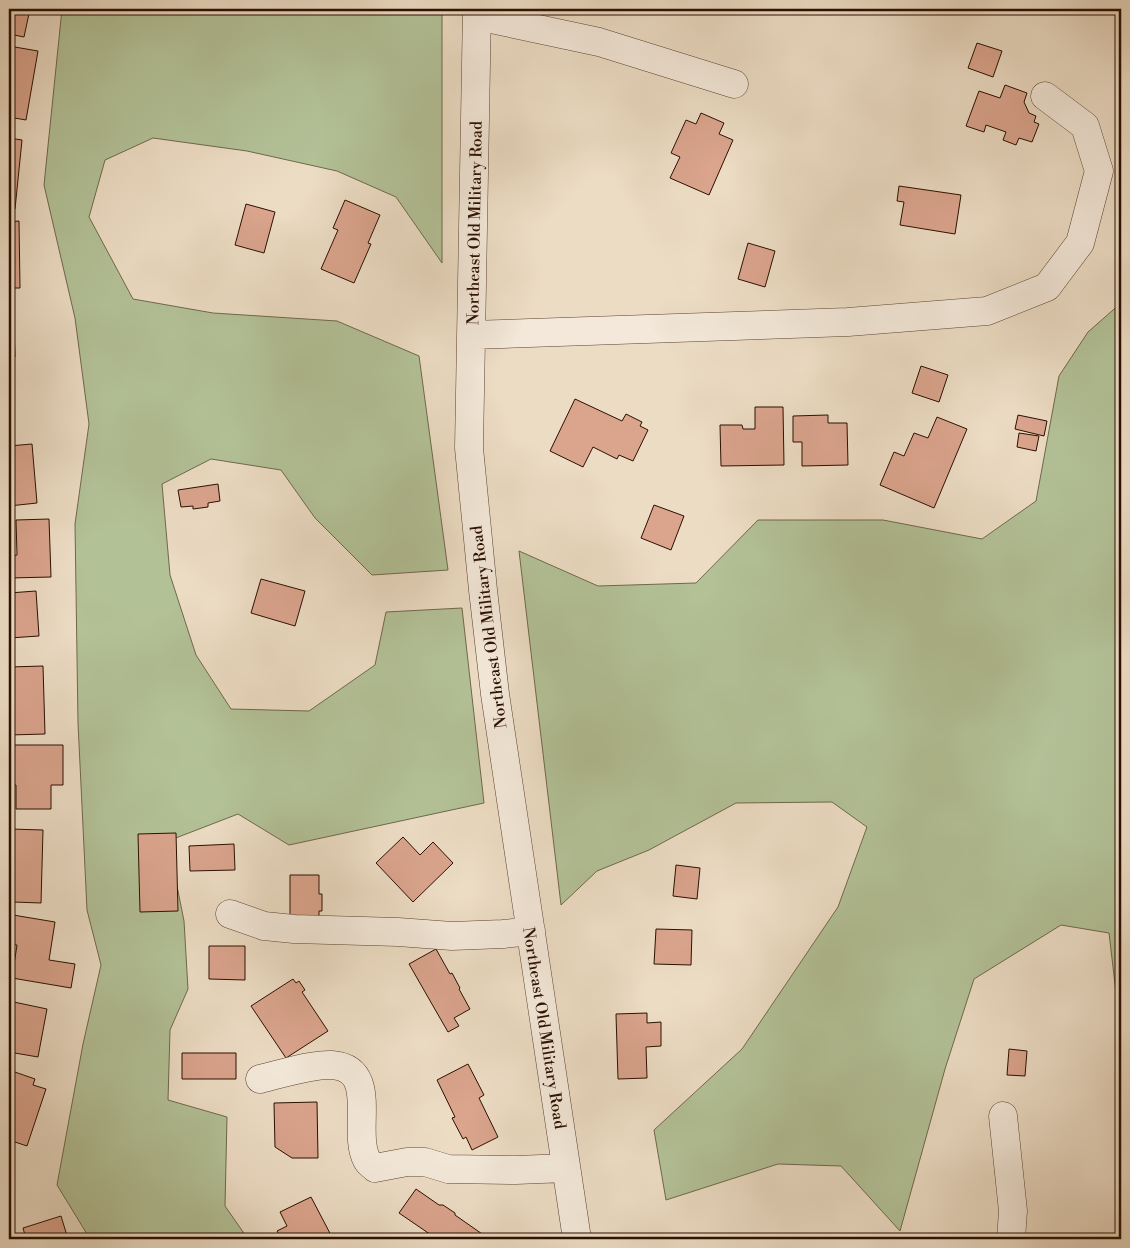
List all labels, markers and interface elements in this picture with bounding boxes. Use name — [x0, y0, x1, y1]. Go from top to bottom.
street label: Northeast Old Military Road — [463, 121, 487, 325]
street label: Northeast Old Military Road — [467, 524, 511, 729]
street label: Northeast Old Military Road — [518, 926, 570, 1131]

